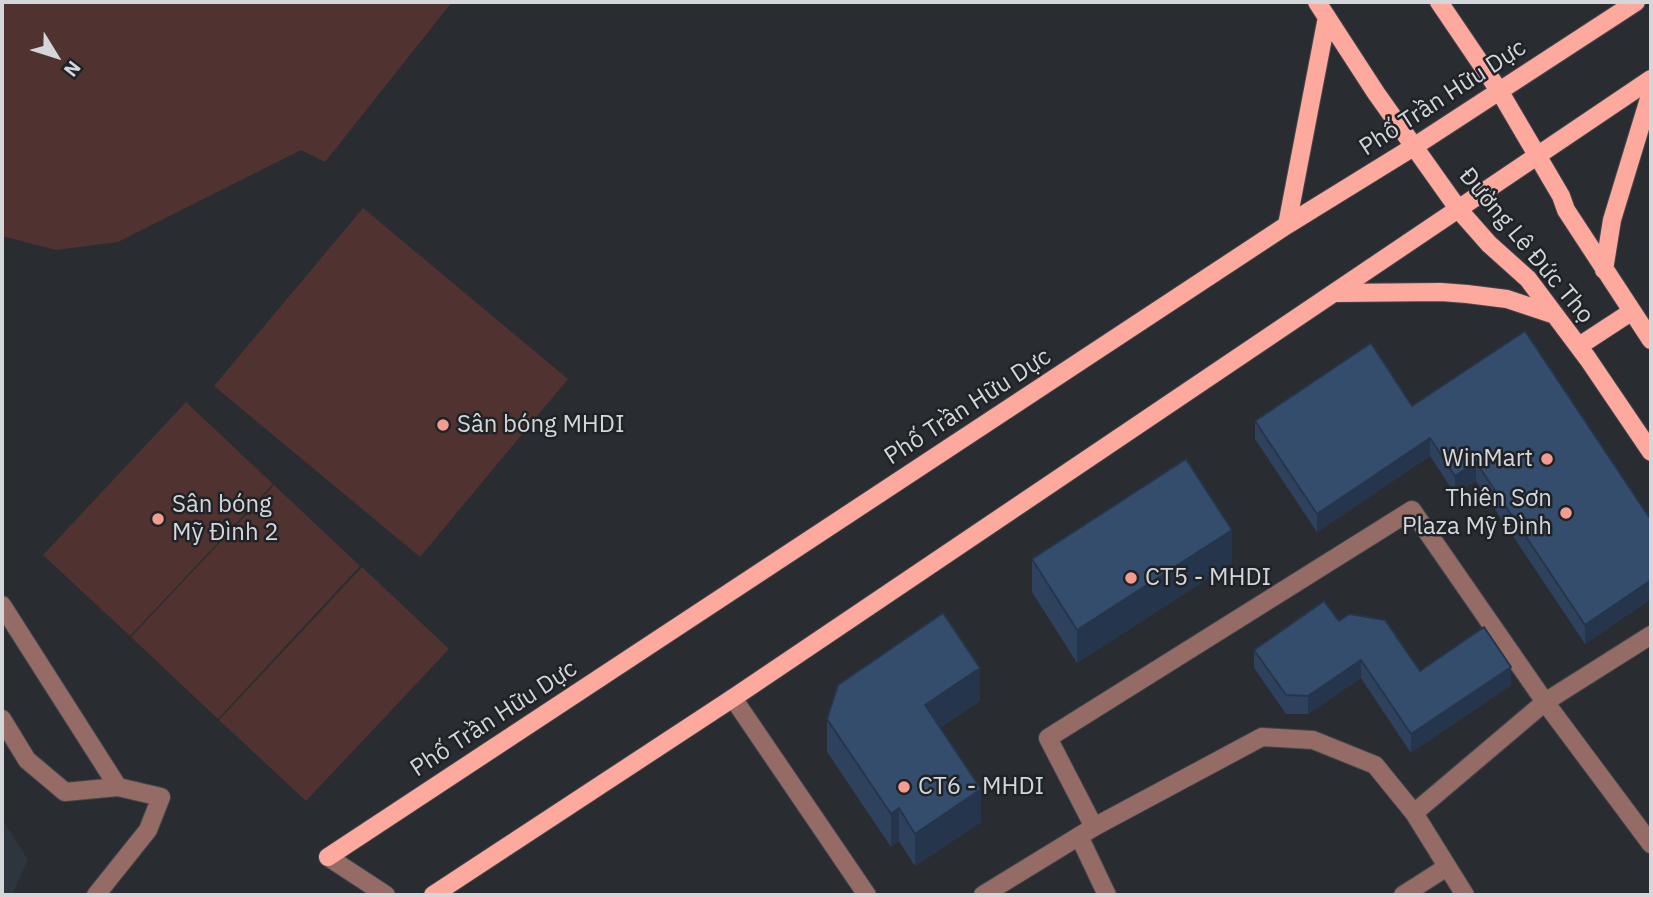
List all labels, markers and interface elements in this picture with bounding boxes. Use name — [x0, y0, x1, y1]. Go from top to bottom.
north arrow — [21, 21, 91, 91]
street label: Phố Trần Hữu Dực — [1354, 34, 1532, 162]
text: N — [59, 56, 86, 82]
street label: Đường Lê Đức Thọ — [1453, 162, 1599, 330]
street label: Phố Trần Hữu Dực — [879, 343, 1057, 471]
place label: Sân bóng MHDI — [457, 411, 625, 439]
marker: Sân bóng MHDI — [435, 417, 451, 433]
place label: WinMart — [1442, 445, 1533, 473]
marker: WinMart — [1539, 451, 1555, 467]
place label: Thiên Sơn Plaza Mỹ Đình — [1402, 485, 1552, 541]
place label: Sân bóng Mỹ Đình 2 — [172, 491, 279, 547]
marker: Thiên Sơn Plaza Mỹ Đình — [1558, 505, 1574, 521]
marker: Sân bóng Mỹ Đình 2 — [150, 511, 166, 527]
place label: CT5 - MHDI — [1145, 564, 1271, 592]
marker: CT5 - MHDI — [1123, 570, 1139, 586]
street label: Phố Trần Hữu Dực — [405, 655, 583, 783]
place label: CT6 - MHDI — [918, 773, 1044, 801]
marker: CT6 - MHDI — [896, 779, 912, 795]

